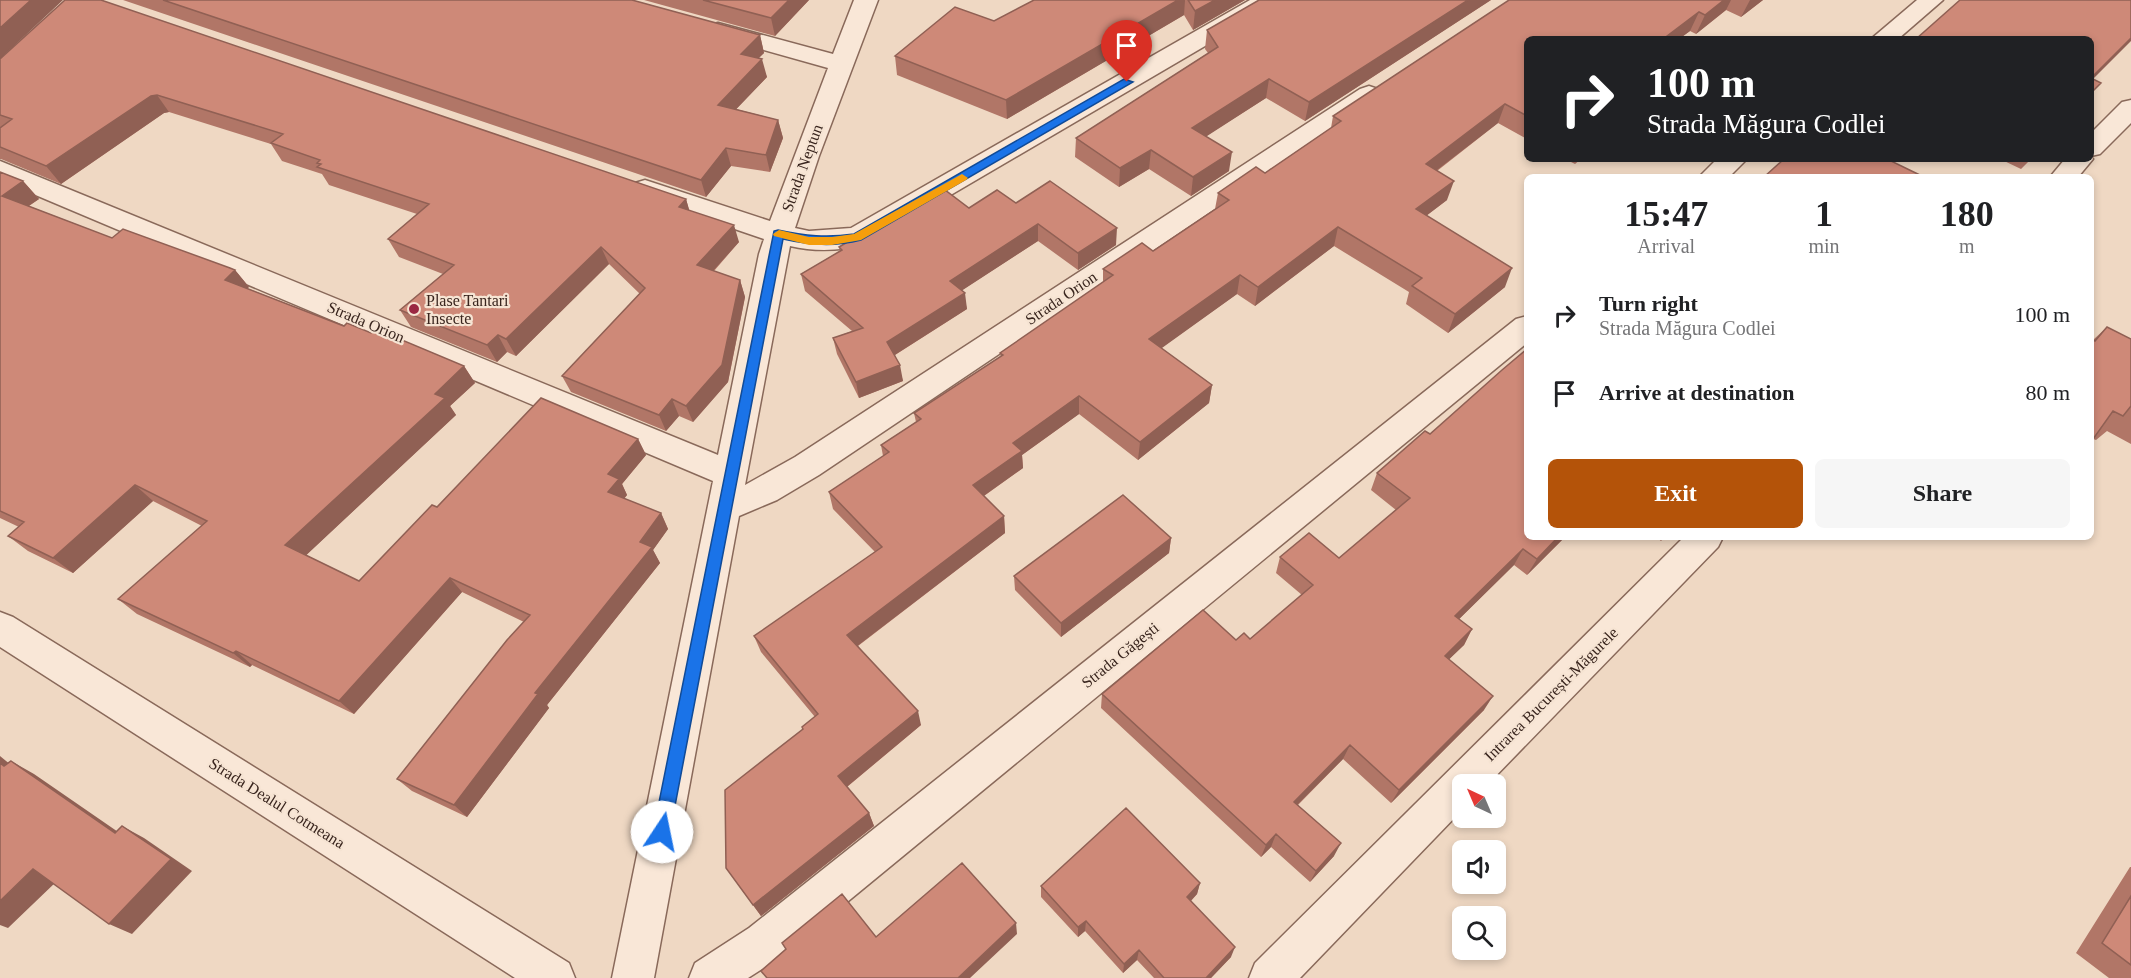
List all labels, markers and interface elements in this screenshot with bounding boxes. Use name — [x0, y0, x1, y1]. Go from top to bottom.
pin — [1101, 20, 1152, 82]
icon: arrive — [1110, 29, 1143, 62]
icon: right — [1548, 60, 1626, 138]
text: 100 m — [1647, 60, 1756, 106]
text: Strada Măgura Codlei — [1647, 109, 1885, 139]
street label: Strada Neptun — [778, 122, 827, 214]
text: 15:47 — [1624, 194, 1708, 234]
text: 1 — [1815, 194, 1833, 234]
text: 180 — [1940, 194, 1994, 234]
text: Arrival — [1637, 235, 1695, 257]
text: min — [1808, 235, 1840, 257]
text: m — [1959, 235, 1975, 257]
street label: Strada Orion — [1022, 268, 1100, 328]
text: Turn right — [1599, 291, 1698, 316]
place label: Plase Tantari Insecte — [426, 292, 509, 327]
street label: Strada Orion — [325, 298, 407, 346]
icon: right — [1548, 299, 1581, 332]
marker: Plase Tantari Insecte — [407, 302, 421, 316]
text: 100 m — [2014, 302, 2070, 327]
text: Strada Măgura Codlei — [1599, 317, 1776, 339]
icon: arrive — [1548, 377, 1581, 410]
text: Arrive at destination — [1599, 380, 1795, 405]
text: 80 m — [2025, 380, 2070, 405]
button: Exit — [1548, 459, 1803, 528]
button: Share — [1815, 459, 2070, 528]
street label: Strada Găgești — [1078, 619, 1163, 692]
street label: Intrarea București-Măgurele — [1481, 624, 1622, 765]
street label: Strada Dealul Cotmeana — [206, 754, 348, 852]
north arrow — [1452, 774, 1506, 828]
map controls — [1452, 774, 1506, 960]
position arrow — [630, 800, 694, 864]
button: sound — [1452, 840, 1506, 894]
button: search — [1452, 906, 1506, 960]

